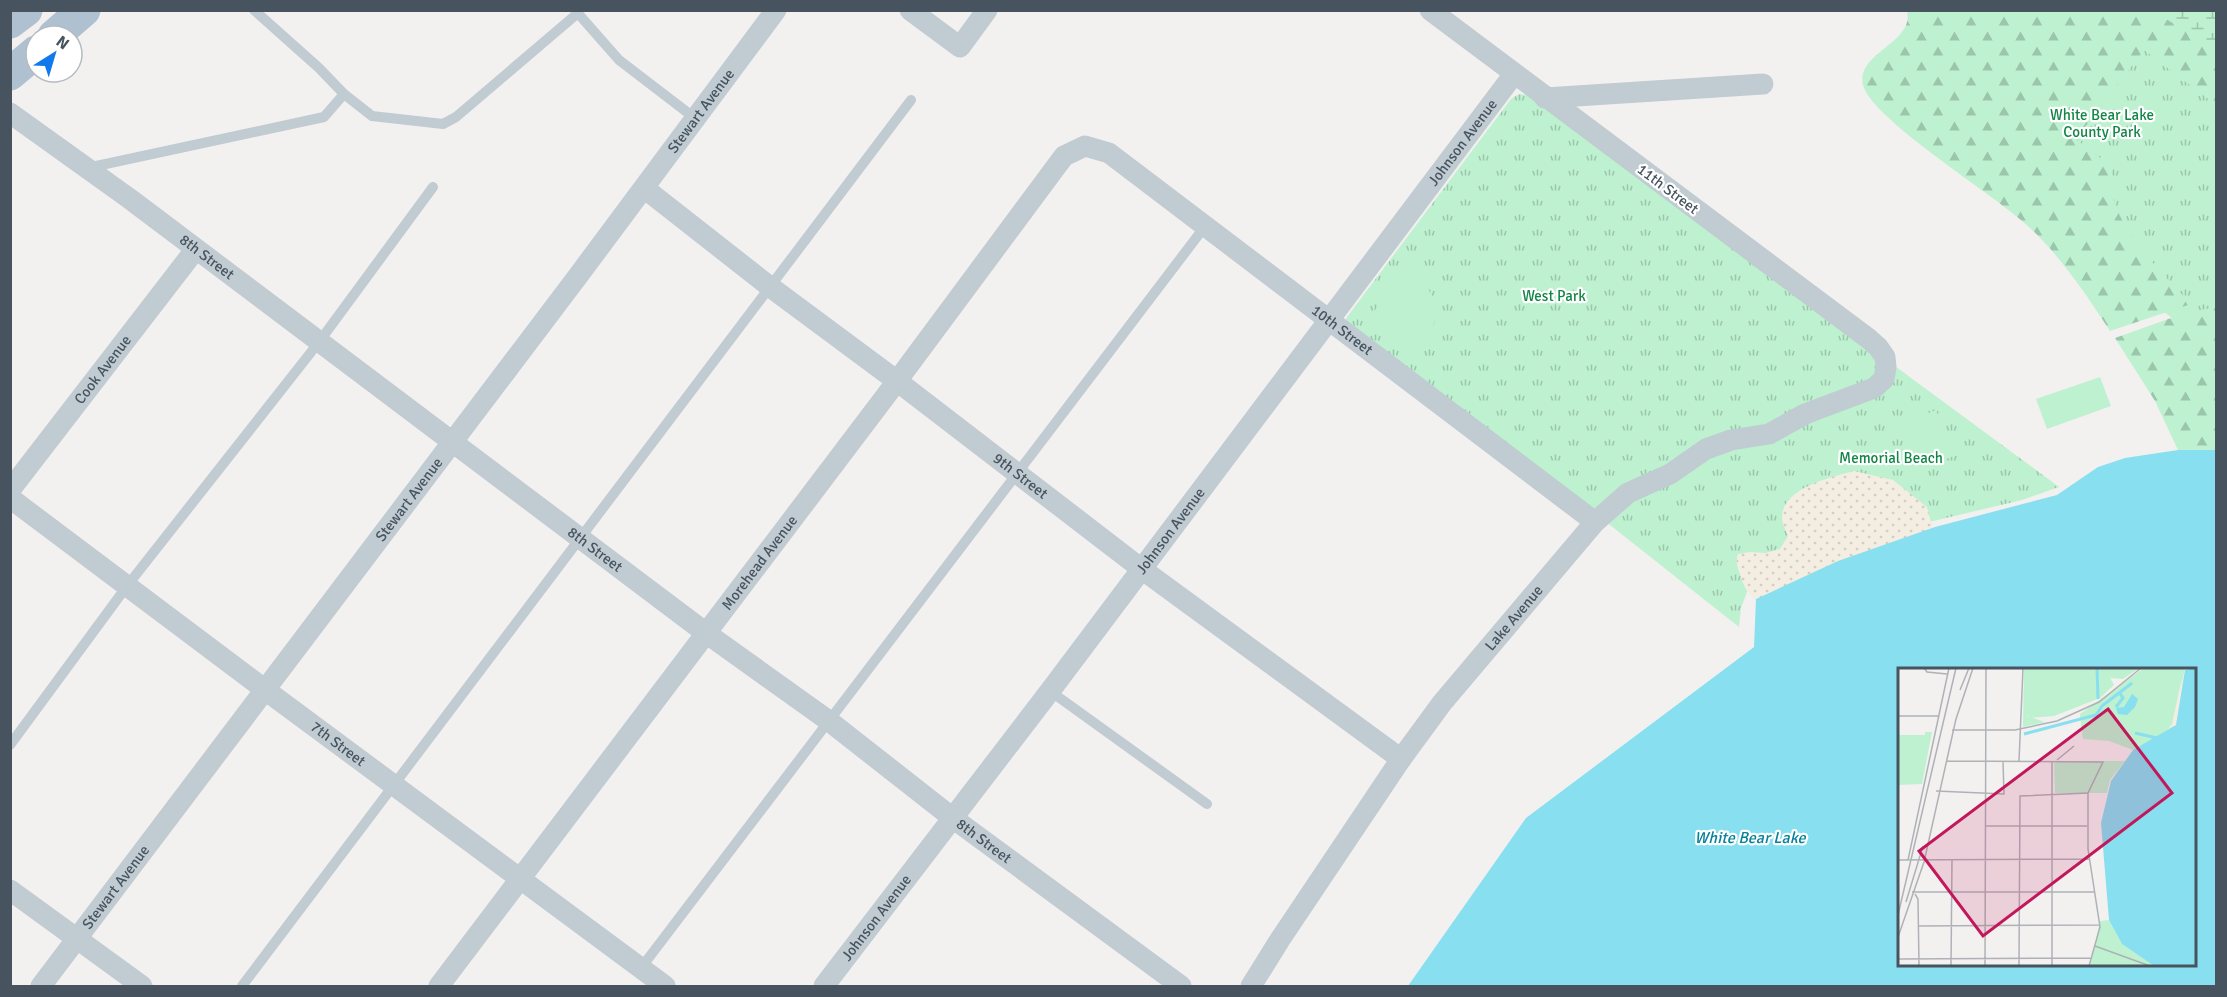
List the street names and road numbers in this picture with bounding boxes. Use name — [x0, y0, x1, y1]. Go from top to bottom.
street label: Stewart Avenue — [664, 65, 738, 157]
street label: Johnson Avenue — [1424, 96, 1501, 189]
street label: 11th Street — [1634, 160, 1702, 218]
street label: 8th Street — [176, 231, 238, 283]
street label: 10th Street — [1308, 301, 1376, 359]
street label: Cook Avenue — [71, 331, 135, 408]
street label: 9th Street — [990, 449, 1051, 503]
street label: Stewart Avenue — [371, 454, 446, 545]
street label: Johnson Avenue — [1132, 484, 1209, 578]
street label: Morehead Avenue — [718, 512, 801, 614]
street label: 8th Street — [564, 523, 626, 576]
street label: Lake Avenue — [1481, 581, 1547, 654]
street label: 7th Street — [307, 718, 369, 770]
street label: 8th Street — [953, 815, 1015, 867]
street label: Stewart Avenue — [78, 842, 153, 933]
street label: Johnson Avenue — [838, 871, 915, 964]

